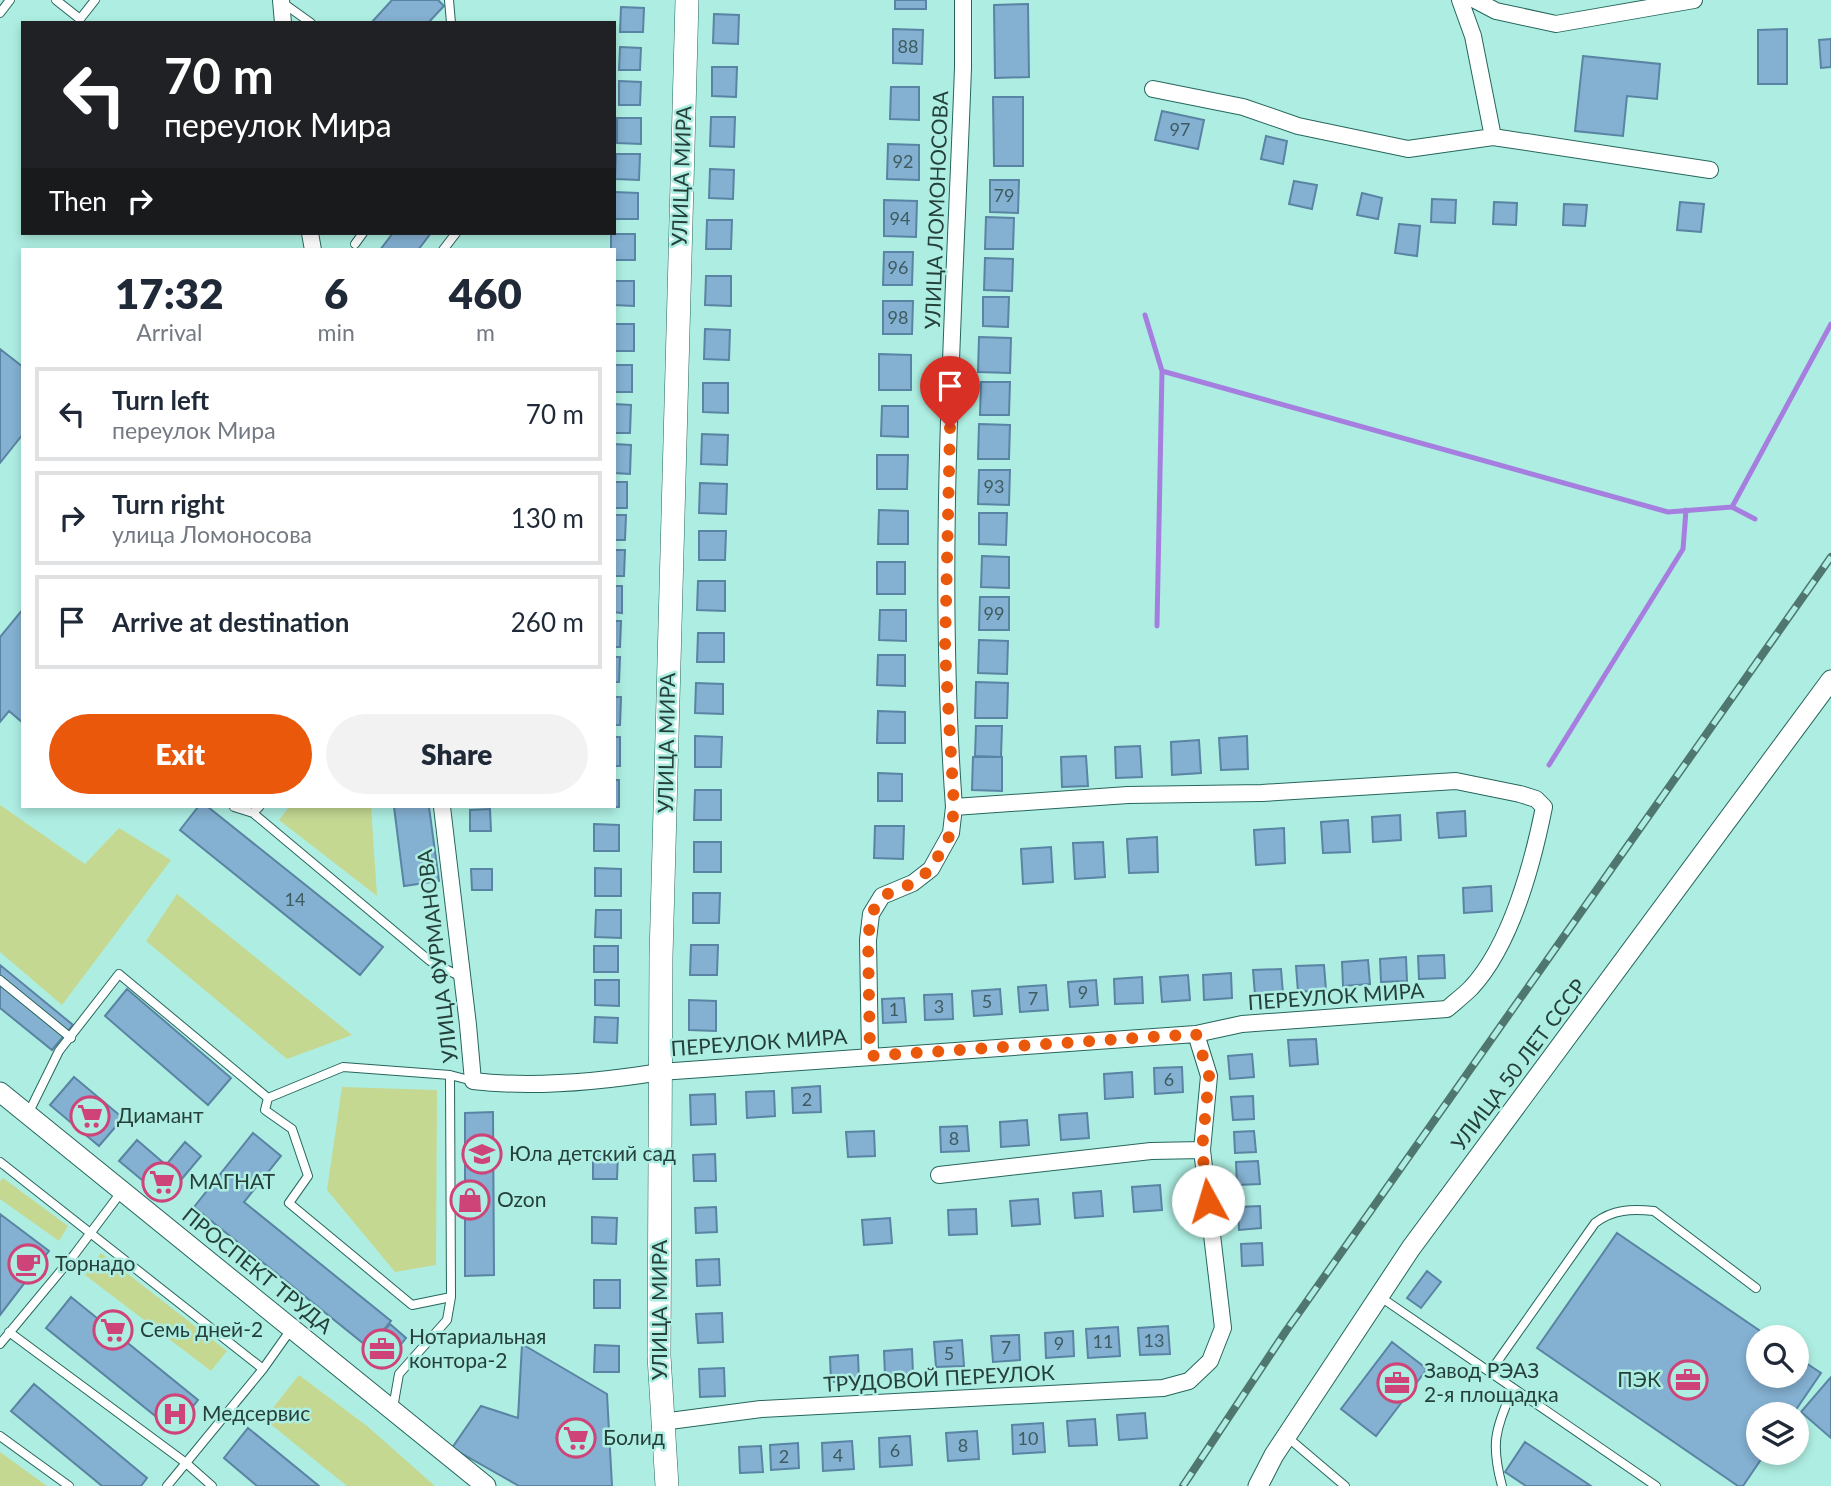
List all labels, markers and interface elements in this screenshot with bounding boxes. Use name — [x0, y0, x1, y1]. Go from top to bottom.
house number: 88 — [898, 35, 918, 57]
text: 70 m — [164, 46, 274, 104]
icon: left — [49, 49, 140, 140]
street label: УЛИЦА ЛОМОНОСОВА — [919, 90, 952, 330]
text: переулок Мира — [164, 105, 392, 144]
street label: УЛИЦА МИРА — [666, 105, 695, 247]
house number: 97 — [1170, 118, 1190, 140]
house number: 92 — [893, 150, 913, 172]
icon: right — [121, 182, 159, 220]
house number: 79 — [994, 184, 1014, 206]
text: Then — [49, 185, 107, 217]
house number: 94 — [890, 207, 910, 229]
house number: 96 — [888, 256, 908, 278]
text: 17:32 — [115, 268, 224, 318]
text: 6 — [324, 268, 348, 318]
text: 460 — [449, 268, 522, 318]
house number: 98 — [888, 306, 908, 328]
text: Arrival — [136, 318, 202, 346]
text: min — [318, 318, 355, 346]
text: m — [476, 318, 495, 346]
pin — [920, 356, 980, 428]
icon: arrive — [931, 367, 969, 405]
text: Turn left — [112, 384, 209, 416]
icon: left — [53, 395, 91, 433]
text: 70 m — [526, 398, 584, 430]
text: переулок Мира — [112, 416, 276, 444]
house number: 93 — [984, 475, 1004, 497]
text: Turn right — [112, 488, 225, 520]
icon: right — [53, 499, 91, 537]
text: 130 m — [511, 502, 584, 534]
text: улица Ломоносова — [112, 520, 312, 548]
house number: 99 — [984, 602, 1004, 624]
icon: arrive — [53, 603, 91, 641]
text: Arrive at destination — [112, 606, 349, 638]
text: 260 m — [511, 606, 584, 638]
street label: УЛИЦА МИРА — [652, 672, 679, 813]
button: Exit — [49, 714, 312, 794]
button: Share — [326, 714, 588, 794]
street label: УЛИЦА ФУРМАНОВА — [411, 847, 462, 1064]
house number: 14 — [285, 888, 305, 910]
street label: УЛИЦА 50 ЛЕТ СССР — [1445, 973, 1590, 1155]
street label: ПЕРЕУЛОК МИРА — [1247, 977, 1426, 1014]
house number: 9 — [1078, 981, 1088, 1003]
house number: 7 — [1028, 987, 1038, 1009]
house number: 5 — [982, 990, 992, 1012]
house number: 3 — [934, 995, 944, 1017]
house number: 1 — [889, 998, 899, 1020]
street label: ПЕРЕУЛОК МИРА — [670, 1023, 849, 1060]
house number: 6 — [1164, 1068, 1174, 1090]
house number: 2 — [802, 1088, 812, 1110]
supermarket icon: Диамант — [69, 1095, 111, 1137]
place label: Диамант — [117, 1102, 204, 1127]
house number: 8 — [949, 1127, 959, 1149]
school or university icon: Юла детский сад — [461, 1133, 503, 1175]
place label: Юла детский сад — [509, 1140, 676, 1165]
supermarket icon: МАГНАТ — [141, 1161, 183, 1203]
position arrow — [1171, 1164, 1245, 1238]
place label: МАГНАТ — [189, 1168, 276, 1193]
shop icon: Ozon — [449, 1179, 491, 1221]
place label: Ozon — [497, 1186, 547, 1211]
street label: ПРОСПЕКТ ТРУДА — [178, 1202, 339, 1339]
street label: УЛИЦА МИРА — [646, 1239, 671, 1380]
cafe icon: Торнадо — [7, 1243, 49, 1285]
place label: Торнадо — [55, 1250, 136, 1275]
supermarket icon: Семь дней-2 — [92, 1309, 134, 1351]
place label: Семь дней-2 — [140, 1316, 263, 1341]
place label: Нотариальная контора-2 — [409, 1323, 546, 1372]
map controls — [1746, 1325, 1809, 1465]
button: search — [1746, 1325, 1809, 1388]
office icon: Нотариальная контора-2 — [361, 1328, 403, 1370]
house number: 13 — [1144, 1329, 1164, 1351]
house number: 11 — [1093, 1330, 1113, 1352]
house number: 9 — [1054, 1332, 1064, 1354]
house number: 7 — [1001, 1336, 1011, 1358]
house number: 5 — [944, 1342, 954, 1364]
place label: Завод РЭАЗ 2-я площадка — [1424, 1357, 1559, 1406]
street label: ТРУДОВОЙ ПЕРЕУЛОК — [823, 1359, 1055, 1396]
office icon: ПЭК — [1667, 1359, 1709, 1401]
office icon: Завод РЭАЗ 2-я площадка — [1376, 1362, 1418, 1404]
place label: ПЭК — [1617, 1366, 1661, 1391]
hospital icon: Медсервис — [154, 1393, 196, 1435]
place label: Медсервис — [202, 1400, 310, 1425]
button: layers — [1746, 1402, 1809, 1465]
supermarket icon: Болид — [555, 1417, 597, 1459]
place label: Болид — [603, 1424, 665, 1449]
house number: 10 — [1018, 1427, 1038, 1449]
house number: 8 — [958, 1434, 968, 1456]
house number: 6 — [890, 1439, 900, 1461]
house number: 4 — [833, 1444, 843, 1466]
house number: 2 — [779, 1445, 789, 1467]

